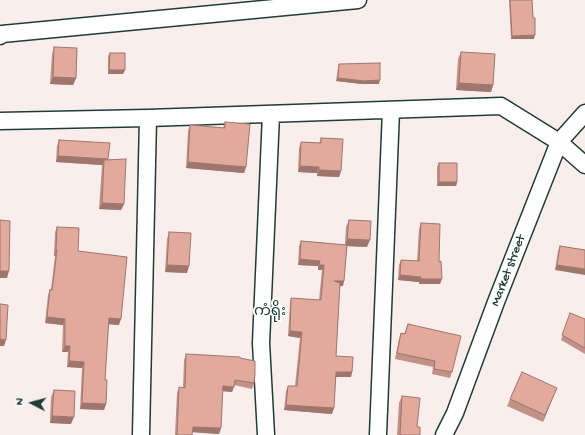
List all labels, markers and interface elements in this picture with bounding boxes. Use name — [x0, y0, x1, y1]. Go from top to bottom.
street label: Market street — [488, 233, 530, 309]
district label: ကံရိုး — [254, 304, 286, 322]
north arrow — [12, 383, 52, 423]
text: N — [14, 398, 26, 406]

